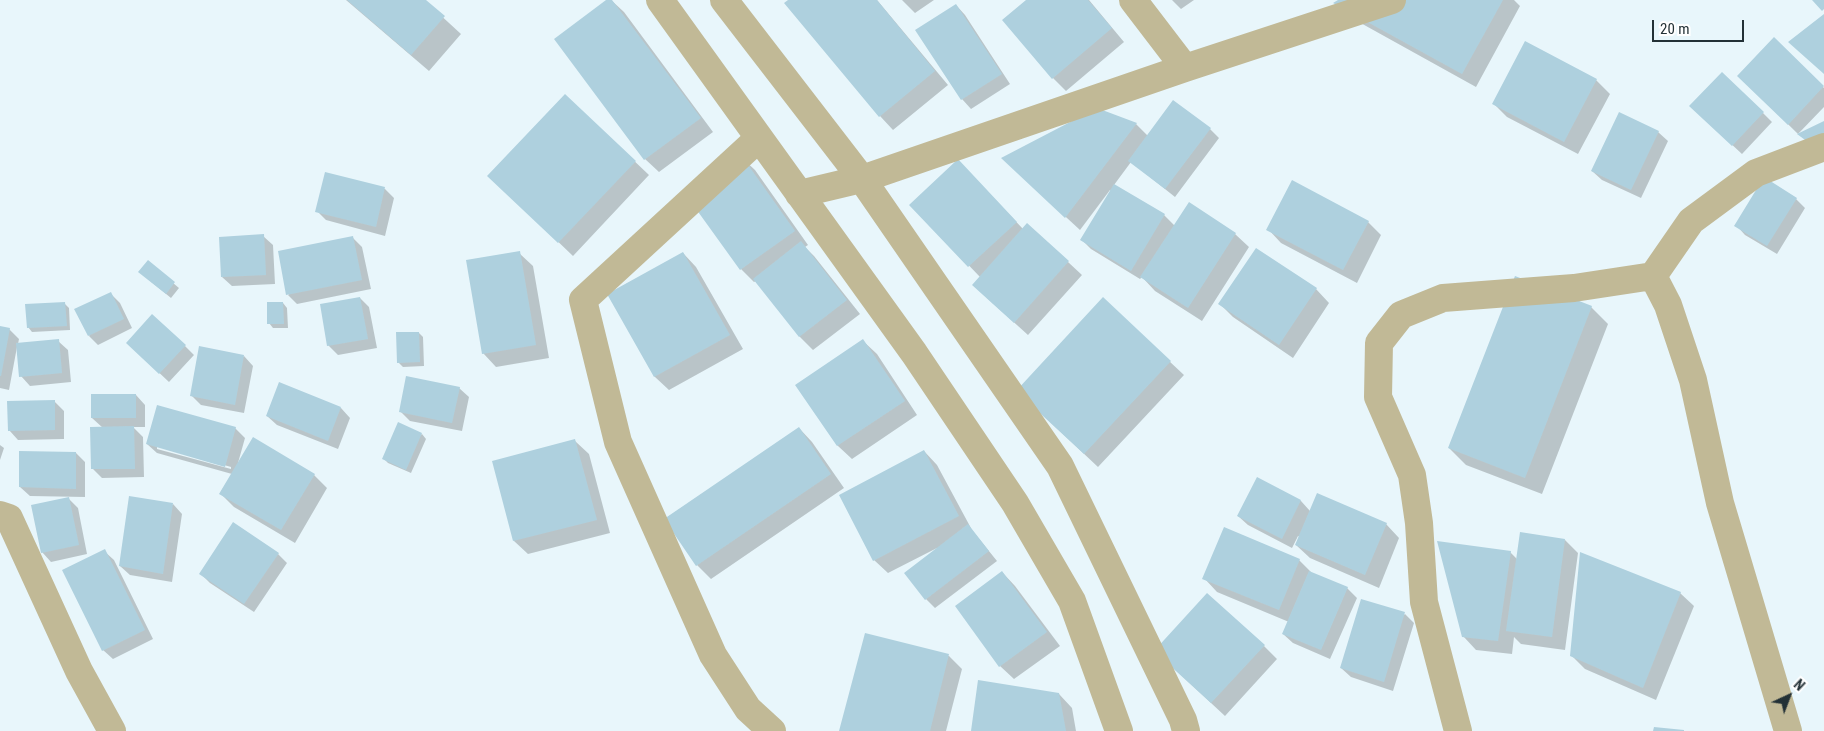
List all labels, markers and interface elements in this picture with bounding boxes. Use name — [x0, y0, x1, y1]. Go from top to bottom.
scale bar — [1654, 10, 1746, 42]
text: 20 m — [1660, 20, 1690, 38]
north arrow — [1764, 671, 1814, 721]
text: N — [1791, 676, 1808, 694]

